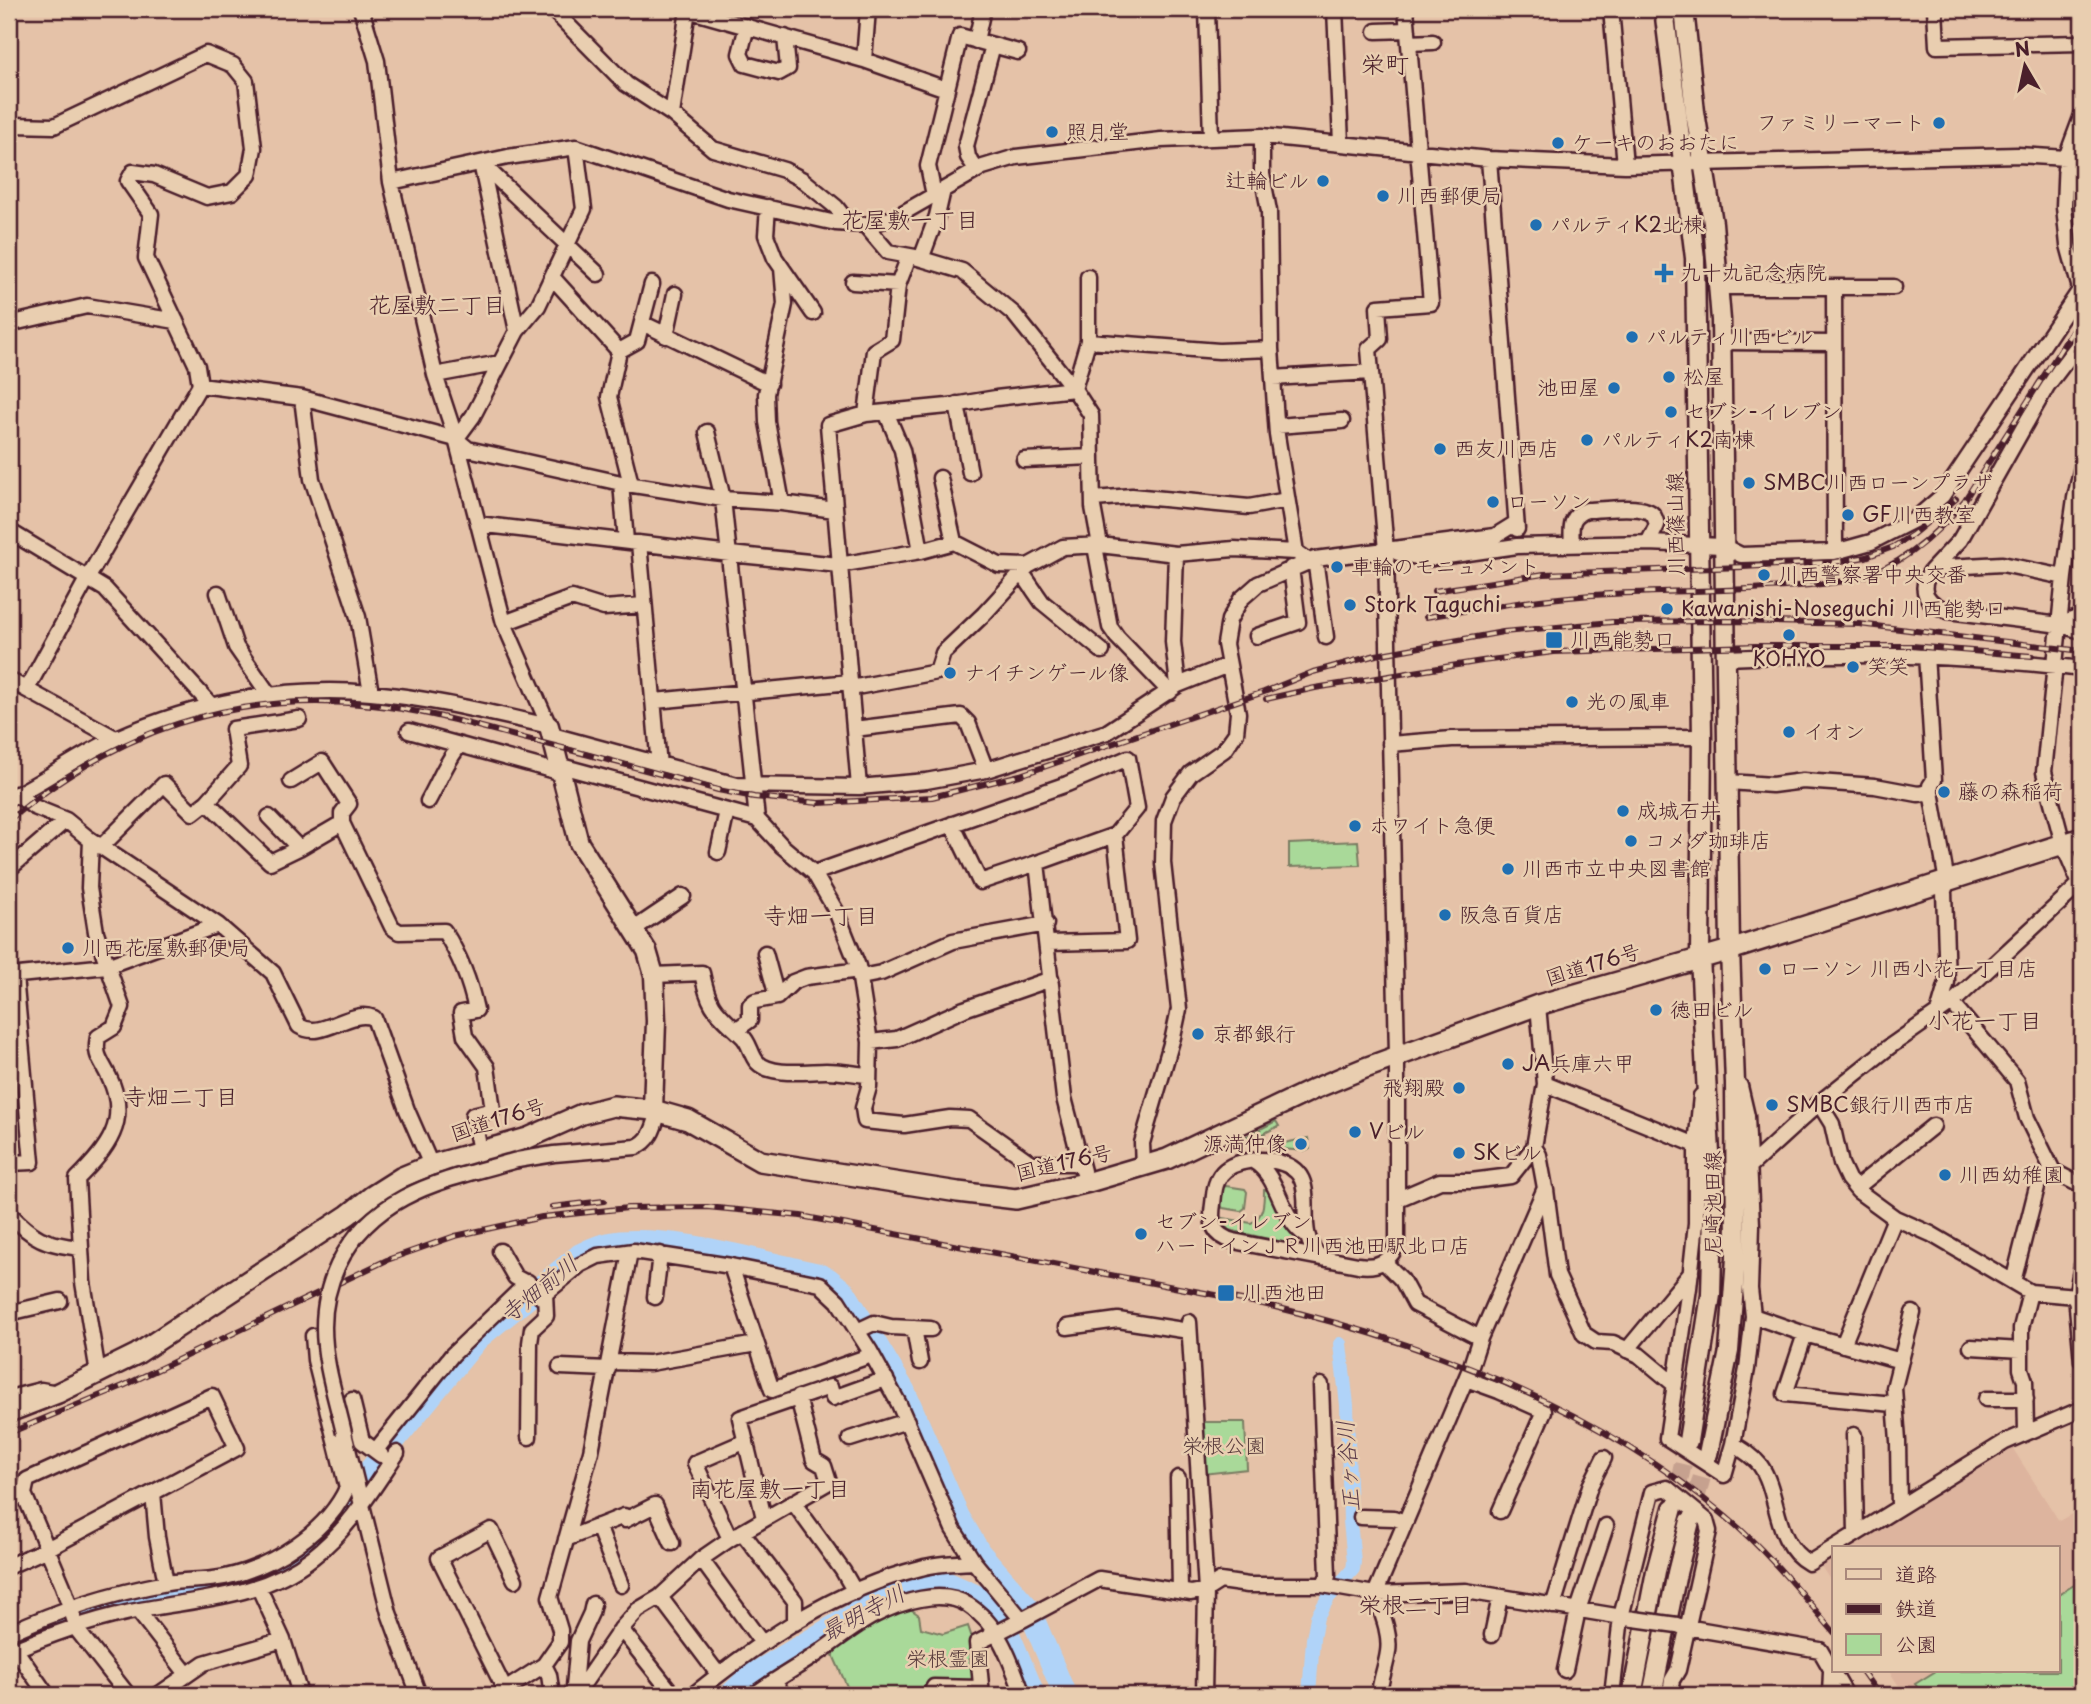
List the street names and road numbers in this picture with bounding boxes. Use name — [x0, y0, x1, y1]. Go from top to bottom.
street label: 川西篠山線 — [1657, 471, 1691, 577]
street label: 国道176号 — [1541, 933, 1644, 993]
street label: 国道176号 — [446, 1088, 549, 1149]
street label: 国道176号 — [1012, 1134, 1115, 1188]
street label: 尼崎池田線 — [1695, 1151, 1727, 1256]

